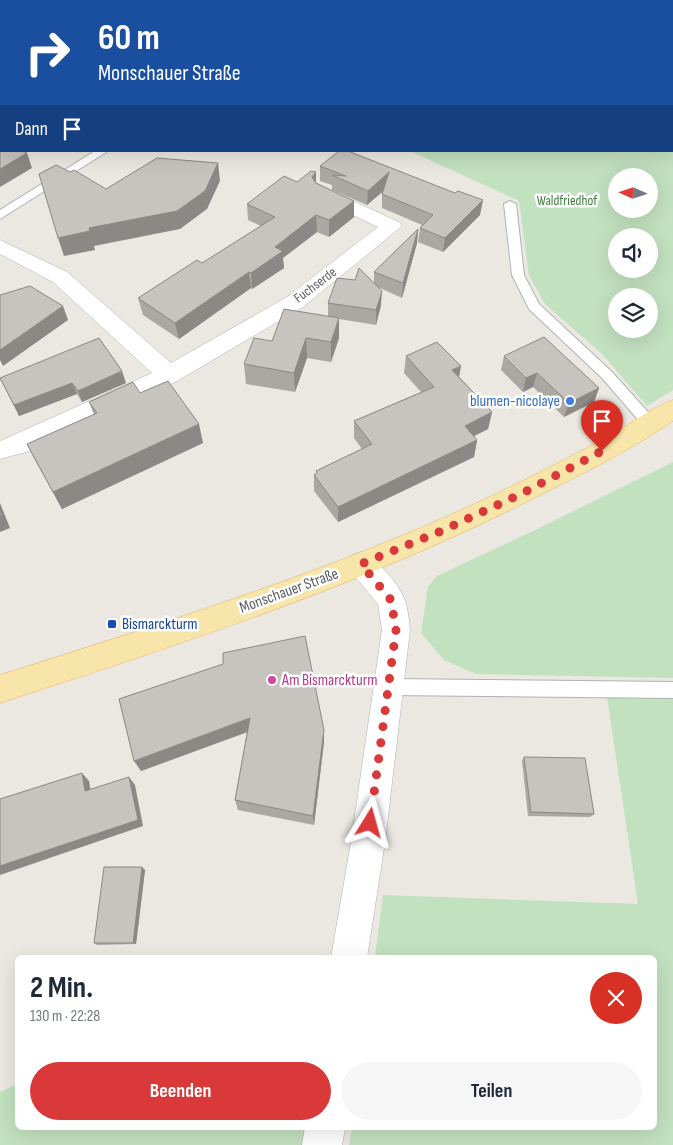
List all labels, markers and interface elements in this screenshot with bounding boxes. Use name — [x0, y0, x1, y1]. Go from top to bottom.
text: 60 m — [98, 17, 160, 60]
icon: right — [15, 20, 80, 85]
text: Monschauer Straße — [98, 60, 241, 87]
icon: arrive — [58, 115, 86, 143]
text: Dann — [15, 118, 48, 141]
north arrow — [608, 168, 658, 218]
map controls — [608, 168, 658, 338]
park label: Waldfriedhof — [537, 192, 598, 209]
button: sound — [608, 228, 658, 278]
street label: Fuchserde — [290, 264, 340, 306]
button: layers — [608, 288, 658, 338]
place label: blumen-nicolaye — [470, 392, 560, 411]
marker: blumen-nicolaye — [564, 395, 576, 407]
pin — [581, 400, 623, 451]
icon: arrive — [588, 407, 616, 435]
street label: Monschauer Straße — [237, 564, 341, 618]
place label: Bismarckturm — [122, 615, 198, 634]
marker: Bismarckturm — [106, 618, 118, 630]
place label: Am Bismarckturm — [281, 671, 378, 690]
marker: Am Bismarckturm — [266, 674, 278, 686]
position arrow — [343, 796, 395, 848]
text: 2 Min. — [30, 970, 93, 1006]
button: close — [590, 972, 642, 1024]
text: 130 m · 22:28 — [30, 1007, 100, 1026]
button: Beenden — [30, 1062, 331, 1120]
button: Teilen — [341, 1062, 642, 1120]

